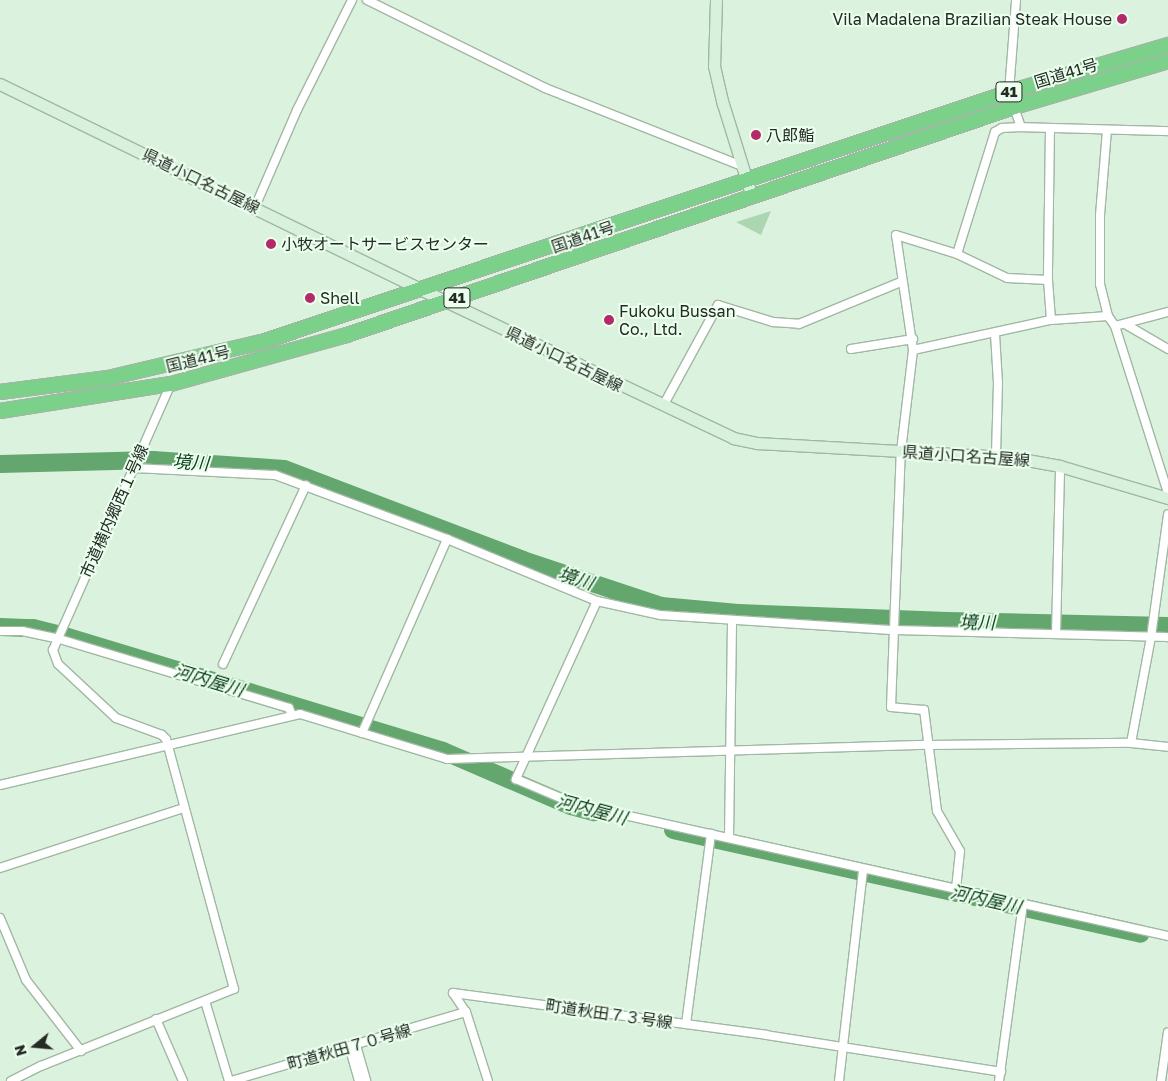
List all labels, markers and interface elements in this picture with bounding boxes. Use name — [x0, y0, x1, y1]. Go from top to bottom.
place label: Vila Madalena Brazilian Steak House — [833, 9, 1112, 29]
marker: Vila Madalena Brazilian Steak House — [1116, 13, 1128, 25]
street label: 国道41号 — [1032, 54, 1100, 92]
road number: 41 — [995, 80, 1023, 104]
place label: 八郎鮨 — [766, 125, 814, 145]
marker: 八郎鮨 — [750, 129, 762, 141]
street label: 県道小口名古屋線 — [139, 144, 263, 218]
street label: 国道41号 — [549, 217, 617, 257]
place label: 小牧オートサービスセンター — [281, 234, 489, 254]
marker: 小牧オートサービスセンター — [265, 238, 277, 250]
road number: 41 — [443, 286, 471, 310]
place label: Shell — [320, 288, 360, 308]
marker: Shell — [304, 292, 316, 304]
place label: Fukoku Bussan Co., Ltd. — [619, 301, 735, 339]
marker: Fukoku Bussan Co., Ltd. — [603, 314, 615, 326]
street label: 県道小口名古屋線 — [502, 322, 626, 396]
street label: 国道41号 — [164, 342, 232, 376]
street label: 市道横内郷西１号線 — [76, 441, 152, 581]
street label: 県道小口名古屋線 — [901, 442, 1031, 470]
water label: 境川 — [172, 450, 210, 474]
water label: 境川 — [556, 562, 596, 594]
water label: 境川 — [959, 611, 995, 633]
water label: 河内屋川 — [171, 659, 247, 701]
water label: 河内屋川 — [554, 789, 630, 829]
water label: 河内屋川 — [948, 880, 1024, 918]
street label: 町道秋田７３号線 — [544, 996, 674, 1032]
street label: 町道秋田７０号線 — [285, 1020, 413, 1074]
north arrow — [10, 1021, 60, 1071]
text: N — [10, 1043, 30, 1058]

